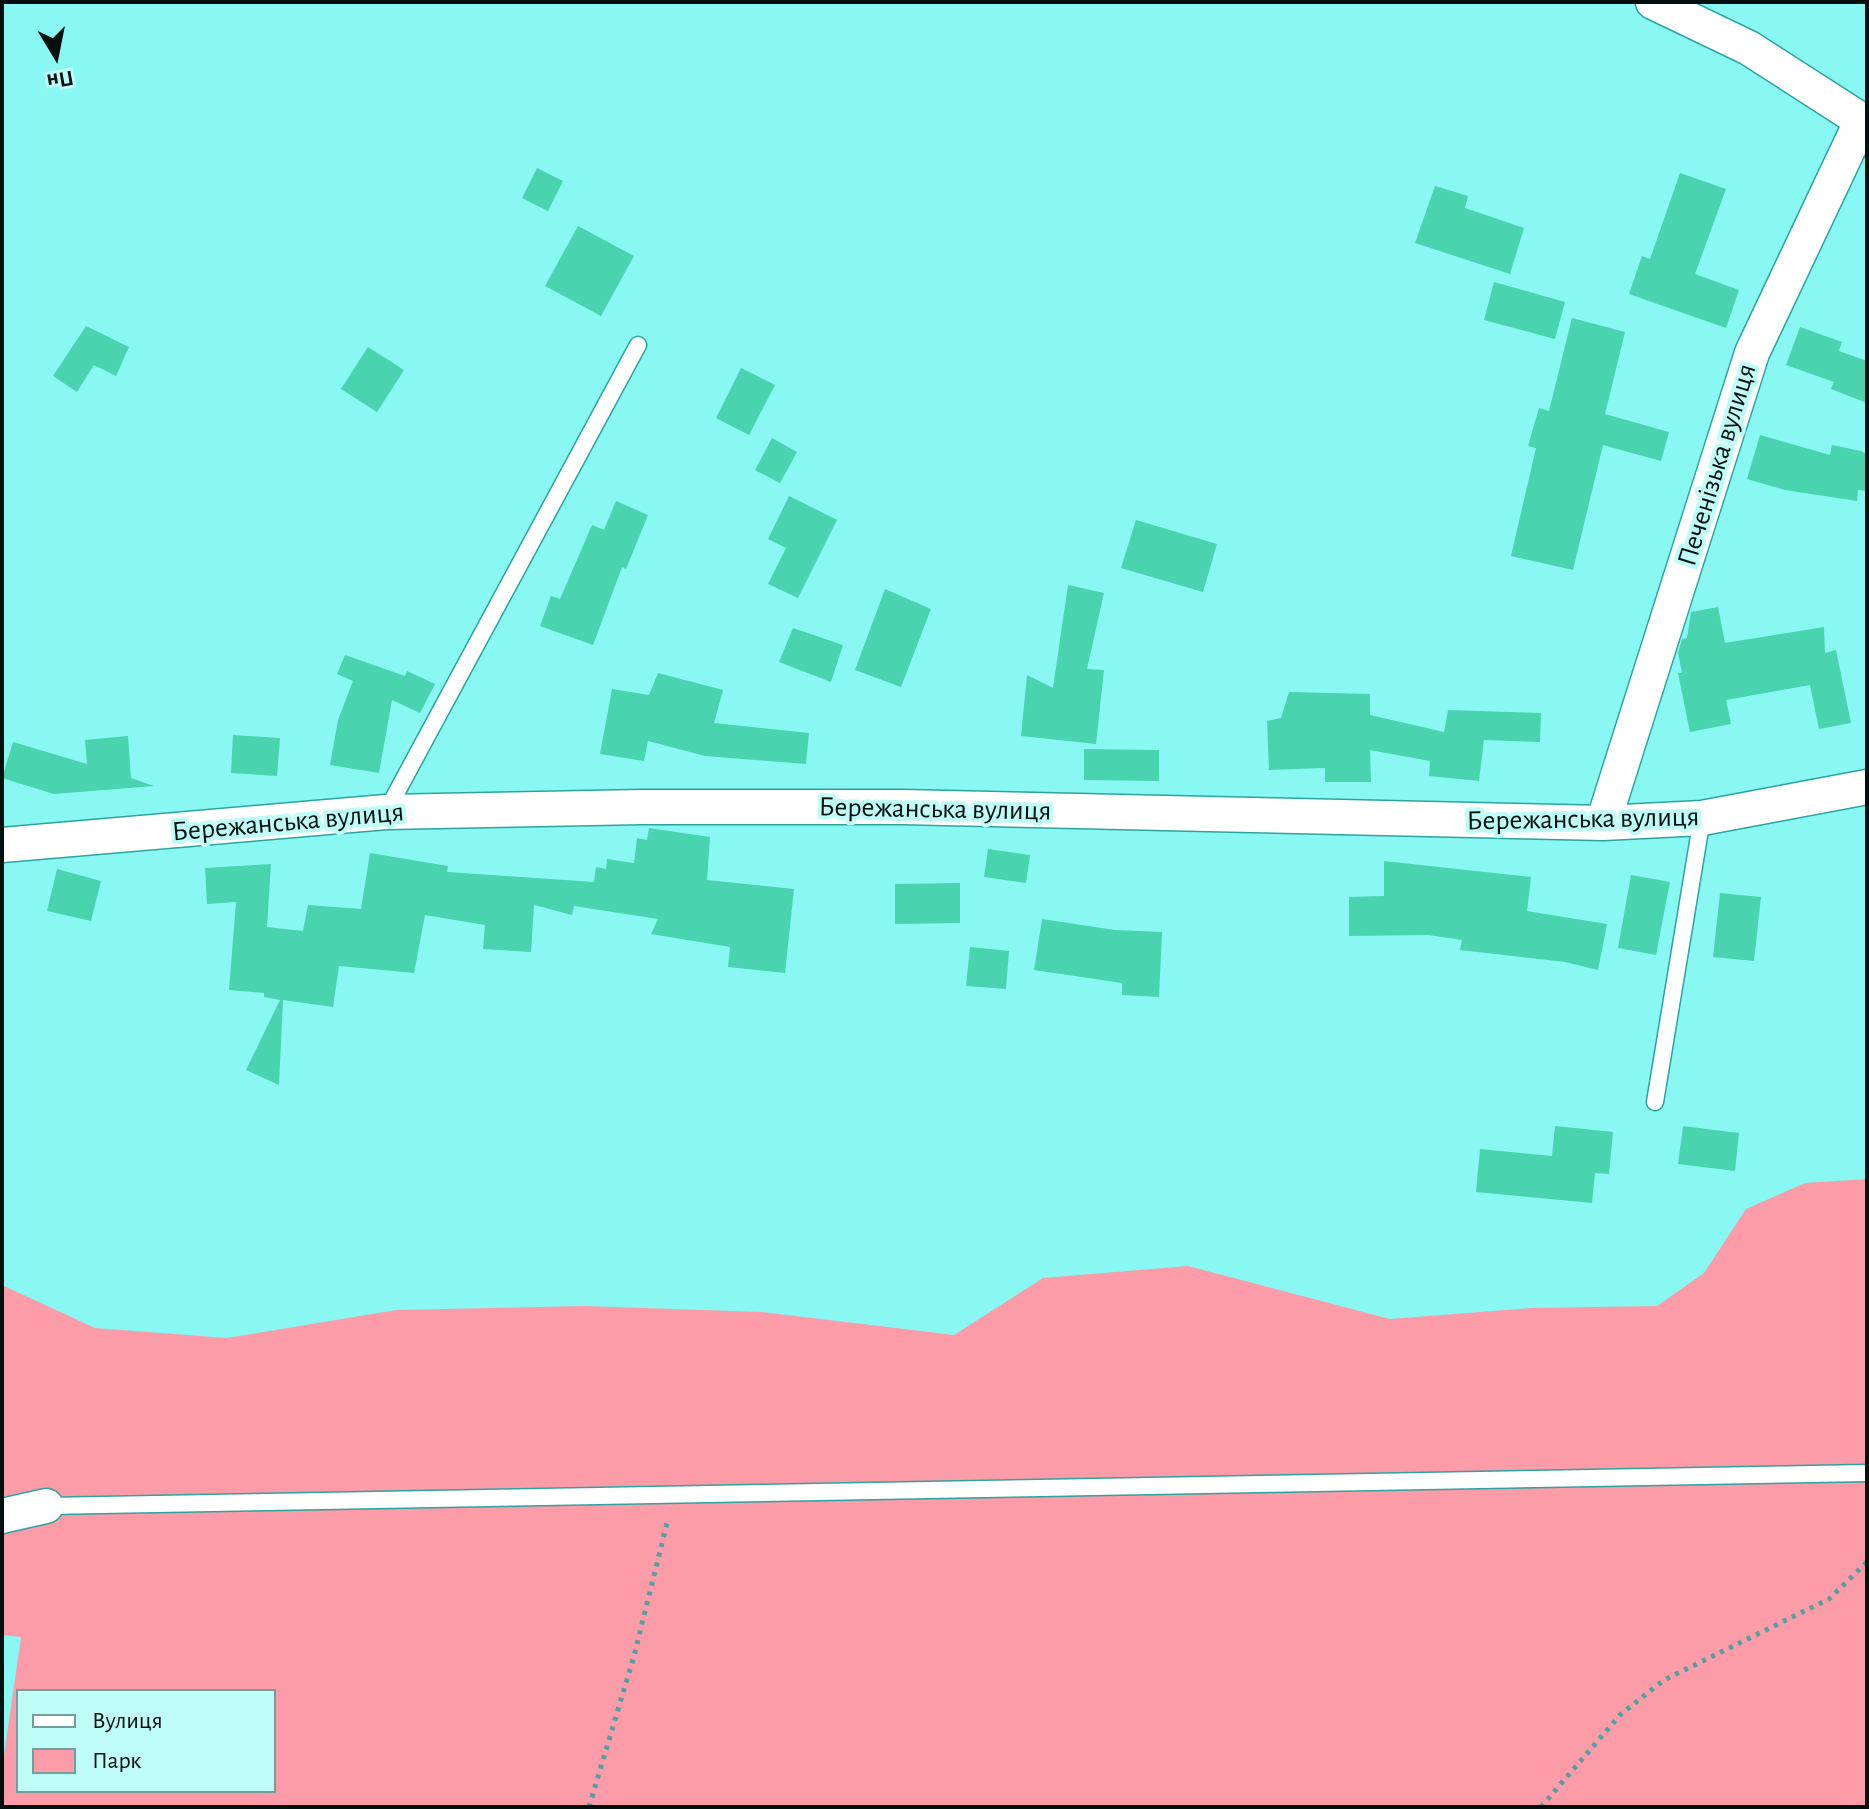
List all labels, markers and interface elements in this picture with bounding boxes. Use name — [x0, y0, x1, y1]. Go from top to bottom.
north arrow — [16, 16, 96, 96]
text: Пн — [45, 66, 75, 93]
street label: Печенізька вулиця — [1670, 360, 1764, 570]
street label: Бережанська вулиця — [818, 790, 1052, 828]
street label: Бережанська вулиця — [171, 795, 405, 849]
street label: Бережанська вулиця — [1466, 800, 1700, 838]
legend — [16, 1689, 276, 1793]
text: Вулиця — [92, 1709, 163, 1733]
text: Парк — [92, 1749, 141, 1773]

